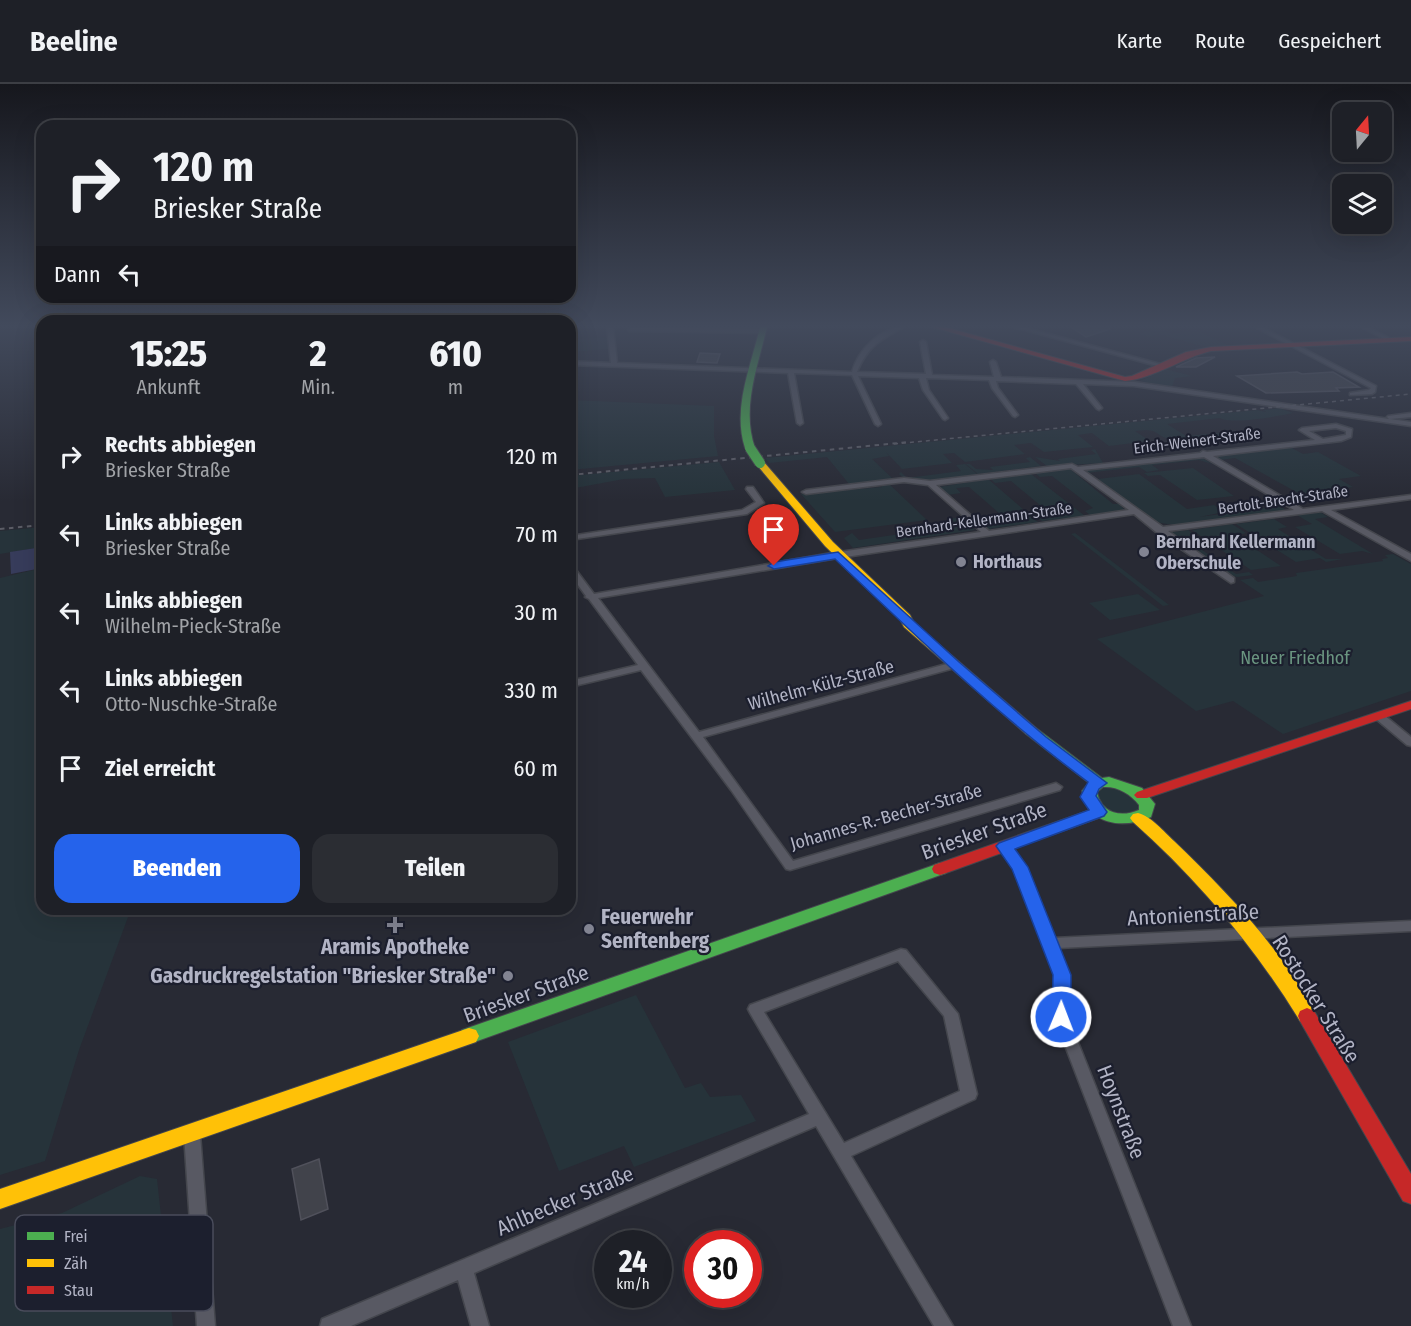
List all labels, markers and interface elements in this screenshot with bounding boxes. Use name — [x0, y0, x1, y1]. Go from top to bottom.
text: Beeline — [30, 25, 118, 58]
text: Karte — [1117, 28, 1162, 54]
text: Route — [1195, 28, 1245, 54]
text: Gespeichert — [1278, 28, 1381, 54]
north arrow — [1332, 102, 1392, 162]
map controls — [1332, 102, 1392, 234]
text: 120 m — [153, 142, 254, 192]
icon: right — [54, 144, 132, 222]
button: layers — [1332, 174, 1392, 234]
text: Briesker Straße — [153, 193, 322, 225]
icon: left — [113, 258, 146, 291]
text: Dann — [54, 261, 101, 288]
text: 15:25 — [130, 332, 207, 376]
text: 2 — [310, 332, 327, 376]
text: 610 — [429, 332, 482, 376]
text: Ankunft — [137, 375, 200, 399]
text: Min. — [301, 375, 335, 399]
text: m — [448, 375, 463, 399]
street label: Erich-Weinert-Straße — [1133, 424, 1261, 458]
text: Rechts abbiegen — [105, 431, 256, 458]
icon: right — [54, 440, 87, 473]
text: 120 m — [506, 443, 558, 470]
text: Briesker Straße — [105, 458, 230, 482]
street label: Bertolt-Brecht-Straße — [1217, 482, 1349, 518]
street label: Bernhard-Kellermann-Straße — [895, 499, 1073, 541]
pin — [748, 504, 799, 566]
text: Links abbiegen — [105, 509, 243, 536]
icon: arrive — [757, 513, 790, 546]
icon: left — [54, 518, 87, 551]
text: 70 m — [516, 521, 558, 548]
place label: Bernhard Kellermann Oberschule — [1156, 531, 1315, 574]
text: Briesker Straße — [105, 536, 230, 560]
marker: Bernhard Kellermann Oberschule — [1137, 545, 1151, 559]
place label: Horthaus — [973, 551, 1042, 573]
marker: Horthaus — [954, 555, 968, 569]
text: Links abbiegen — [105, 587, 243, 614]
icon: left — [54, 596, 87, 629]
text: 30 m — [515, 599, 558, 626]
text: Wilhelm-Pieck-Straße — [105, 614, 281, 638]
park label: Neuer Friedhof — [1240, 647, 1351, 669]
street label: Wilhelm-Külz-Straße — [745, 655, 897, 715]
text: Links abbiegen — [105, 665, 243, 692]
icon: left — [54, 674, 87, 707]
text: 330 m — [505, 677, 558, 704]
text: Otto-Nuschke-Straße — [105, 692, 277, 716]
icon: arrive — [54, 752, 87, 785]
text: Ziel erreicht — [105, 755, 216, 782]
text: 60 m — [514, 755, 558, 782]
street label: Johannes-R.-Becher-Straße — [788, 779, 984, 855]
street label: Briesker Straße — [918, 796, 1050, 866]
button: Beenden — [54, 834, 300, 903]
button: Teilen — [312, 834, 558, 903]
street label: Antonienstraße — [1126, 899, 1260, 931]
place label: Feuerwehr Senftenberg — [601, 904, 710, 954]
marker: Aramis Apotheke — [388, 918, 402, 932]
marker: Feuerwehr Senftenberg — [582, 922, 596, 936]
street label: Rostocker Straße — [1266, 930, 1366, 1068]
place label: Aramis Apotheke — [320, 934, 469, 960]
street label: Briesker Straße — [460, 959, 592, 1029]
place label: Gasdruckregelstation "Briesker Straße" — [150, 963, 496, 989]
marker: Gasdruckregelstation "Briesker Straße" — [501, 969, 515, 983]
position arrow — [1029, 985, 1093, 1049]
street label: Hoynstraße — [1091, 1061, 1151, 1163]
street label: Ahlbecker Straße — [493, 1160, 637, 1242]
legend — [15, 1215, 213, 1311]
text: Frei — [64, 1227, 88, 1246]
speed limit sign: 30 — [684, 1230, 762, 1308]
text: 24 — [619, 1244, 647, 1280]
text: Zäh — [64, 1254, 88, 1273]
text: km/h — [616, 1275, 650, 1293]
text: Stau — [64, 1281, 93, 1300]

